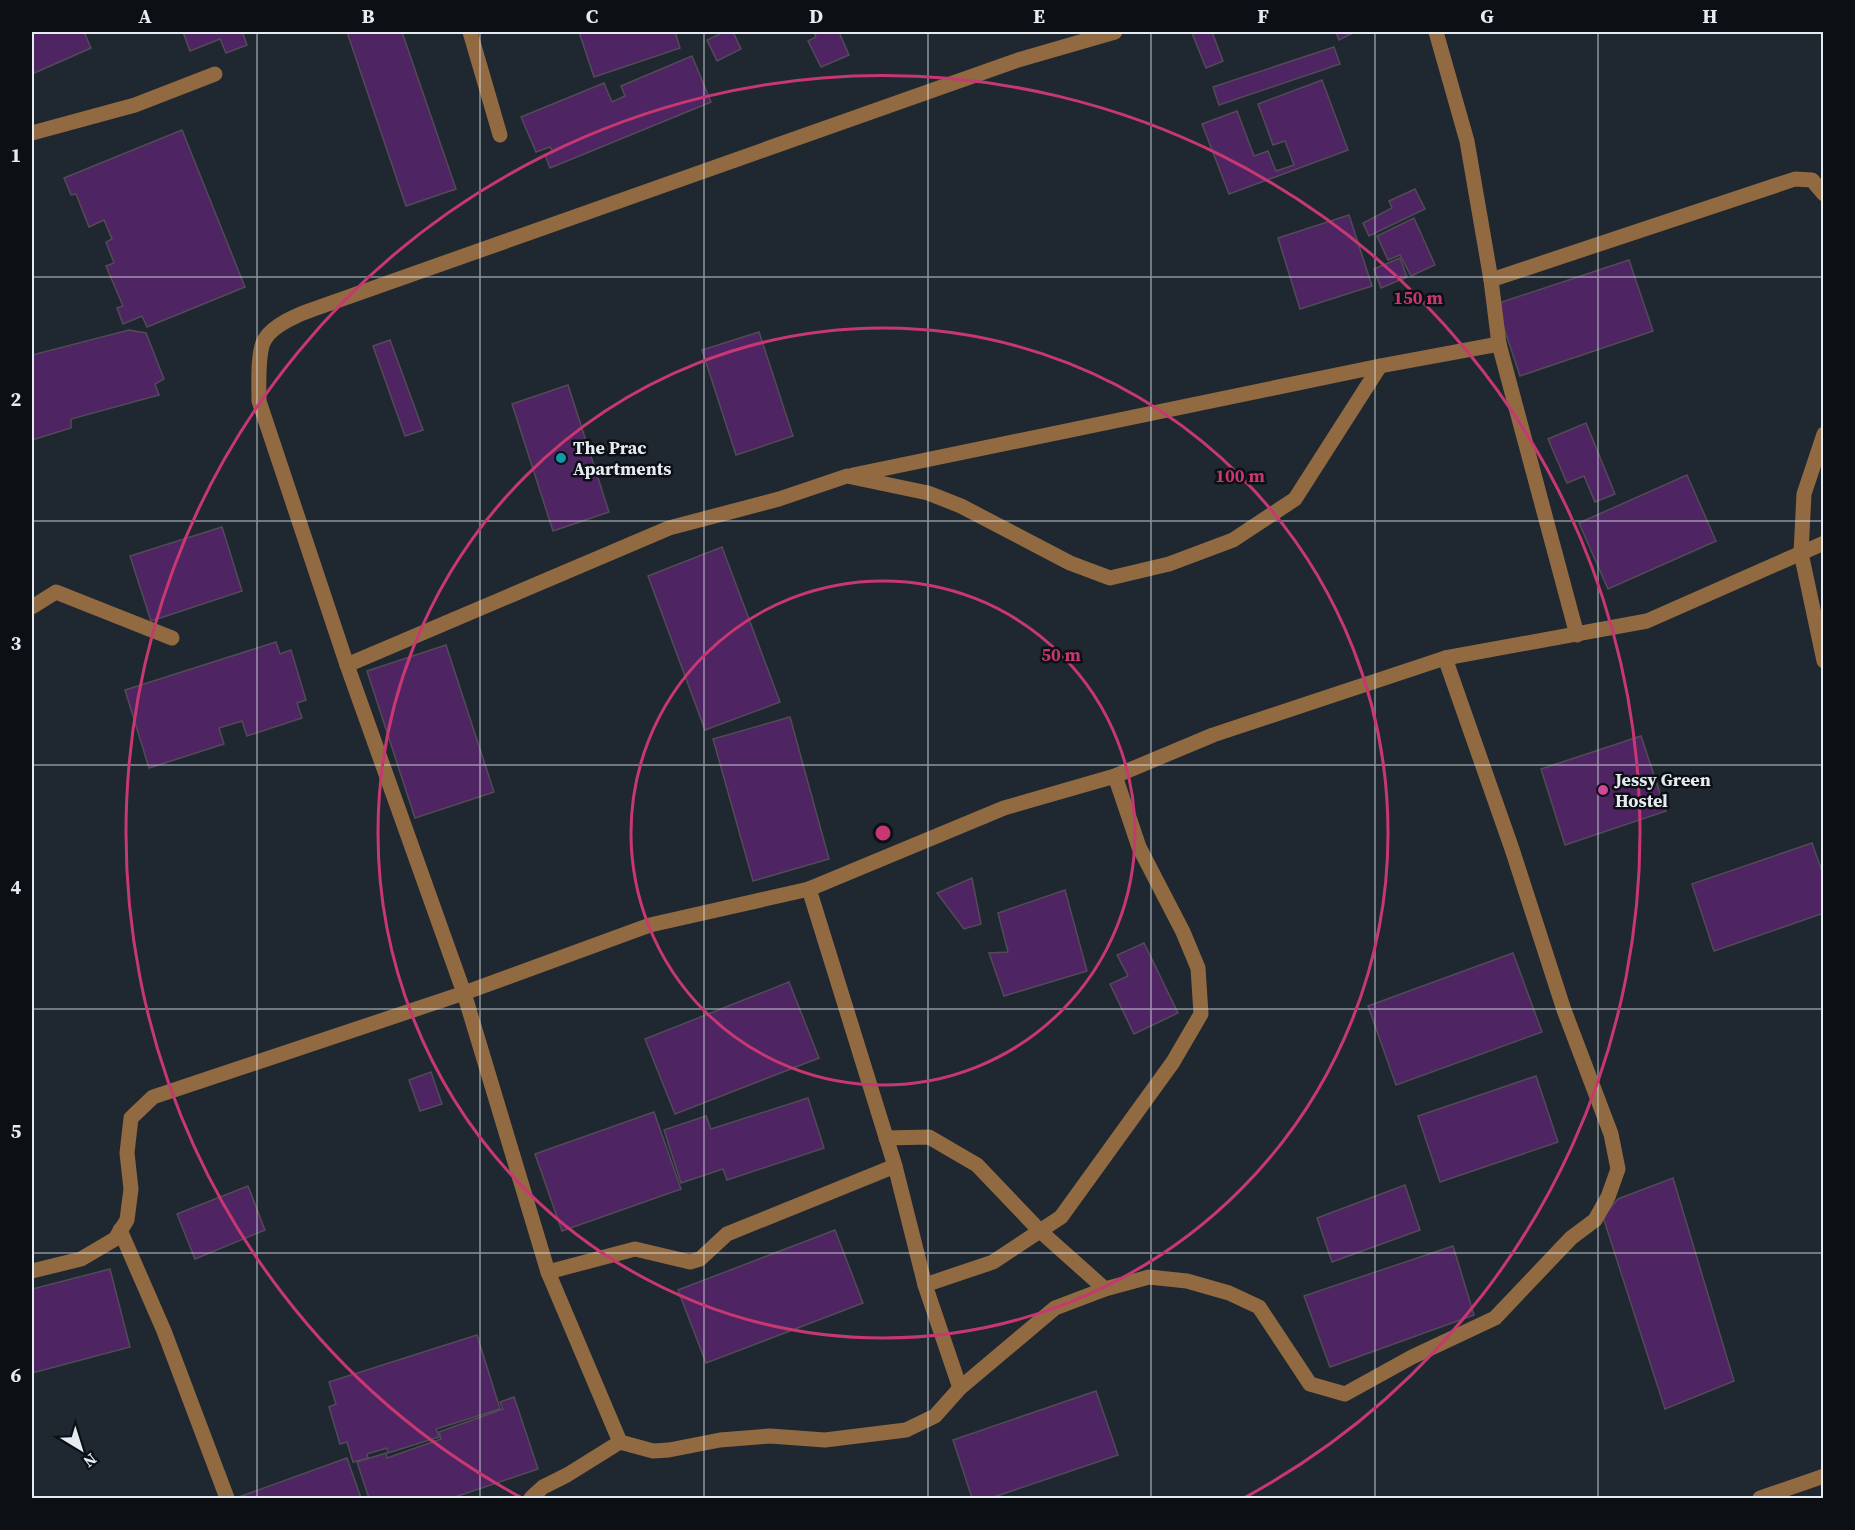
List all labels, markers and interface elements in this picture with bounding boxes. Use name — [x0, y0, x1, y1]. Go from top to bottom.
text: A — [138, 2, 152, 30]
text: B — [361, 2, 375, 30]
text: C — [586, 2, 598, 30]
text: D — [809, 2, 823, 30]
text: E — [1033, 2, 1045, 30]
text: F — [1257, 2, 1269, 30]
text: G — [1480, 2, 1494, 30]
text: H — [1702, 2, 1718, 30]
text: 1 — [11, 141, 21, 169]
text: 150 m — [1393, 285, 1443, 310]
text: 2 — [11, 385, 22, 413]
place label: The Prac Apartments — [573, 435, 671, 481]
marker: The Prac Apartments — [554, 451, 568, 465]
text: 100 m — [1215, 463, 1265, 488]
text: 3 — [11, 629, 22, 657]
text: 50 m — [1041, 642, 1081, 667]
place label: Jessy Green Hostel — [1614, 767, 1711, 813]
marker: Jessy Green Hostel — [1596, 783, 1610, 797]
centre of rings — [873, 823, 893, 843]
text: 4 — [11, 873, 22, 901]
text: 5 — [11, 1117, 22, 1145]
text: 6 — [11, 1361, 22, 1389]
north arrow — [51, 1419, 111, 1479]
text: N — [79, 1449, 102, 1473]

